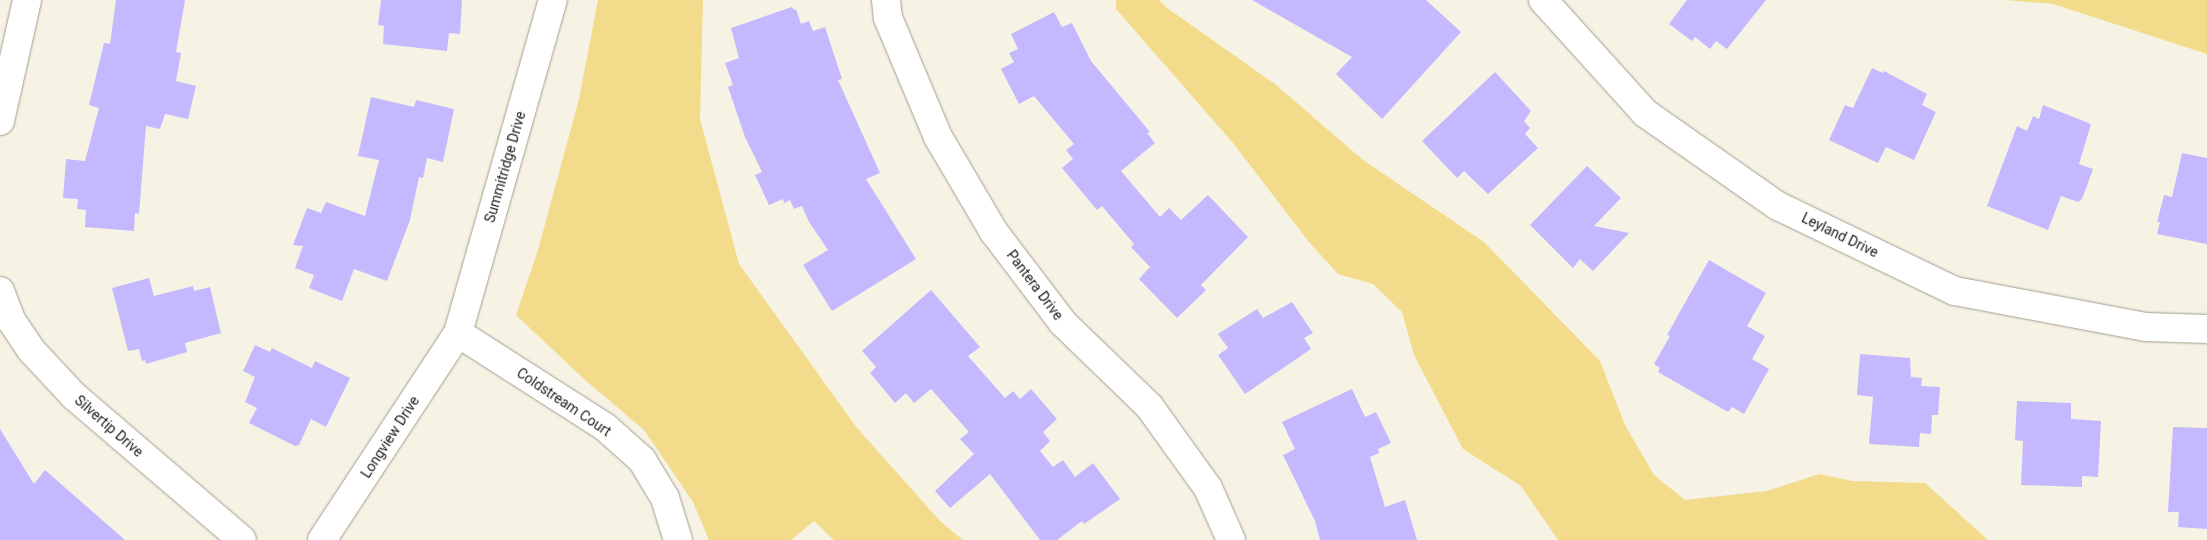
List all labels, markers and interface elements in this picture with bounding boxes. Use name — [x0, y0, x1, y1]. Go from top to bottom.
street label: Summitridge Drive — [481, 109, 529, 225]
street label: Leyland Drive — [1799, 209, 1881, 261]
street label: Pantera Drive — [1003, 247, 1067, 323]
street label: Coldstream Court — [514, 364, 614, 440]
street label: Silvertip Drive — [71, 392, 147, 460]
street label: Longview Drive — [357, 393, 423, 481]

